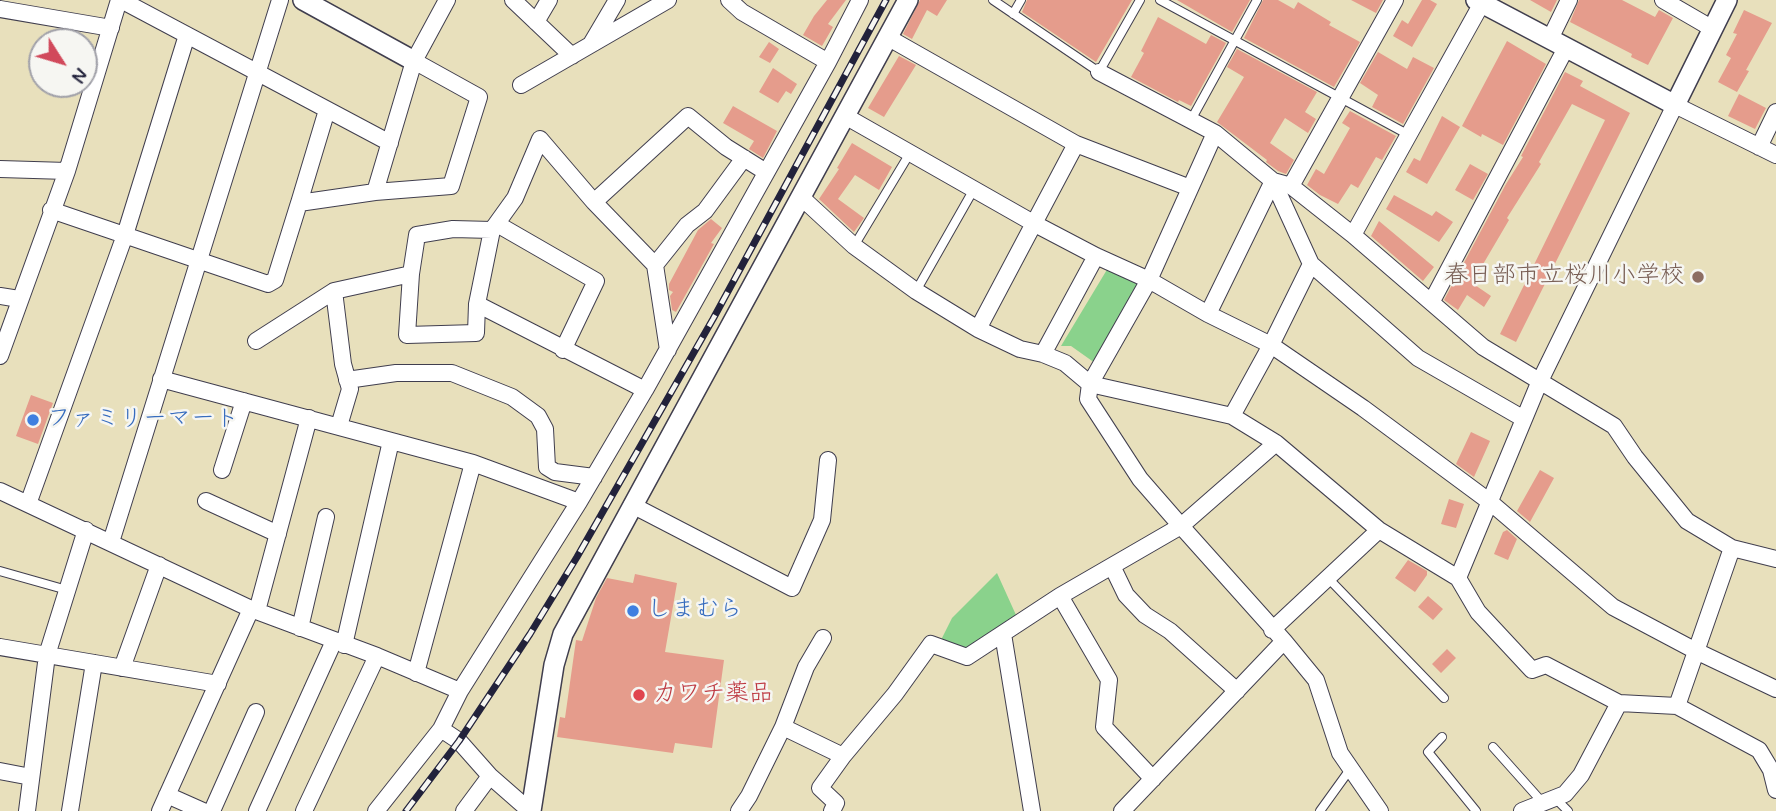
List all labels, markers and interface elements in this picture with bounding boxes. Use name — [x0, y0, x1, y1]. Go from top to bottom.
north arrow — [28, 28, 98, 98]
text: N — [65, 62, 92, 87]
place label: 春日部市立桜川小学校 — [1444, 263, 1684, 291]
marker: 春日部市立桜川小学校 — [1690, 269, 1706, 285]
place label: ファミリーマート — [47, 406, 239, 434]
marker: ファミリーマート — [25, 412, 41, 428]
place label: しまむら — [647, 597, 743, 625]
marker: しまむら — [625, 603, 641, 619]
place label: カワチ薬品 — [653, 681, 773, 709]
marker: カワチ薬品 — [631, 687, 647, 703]

